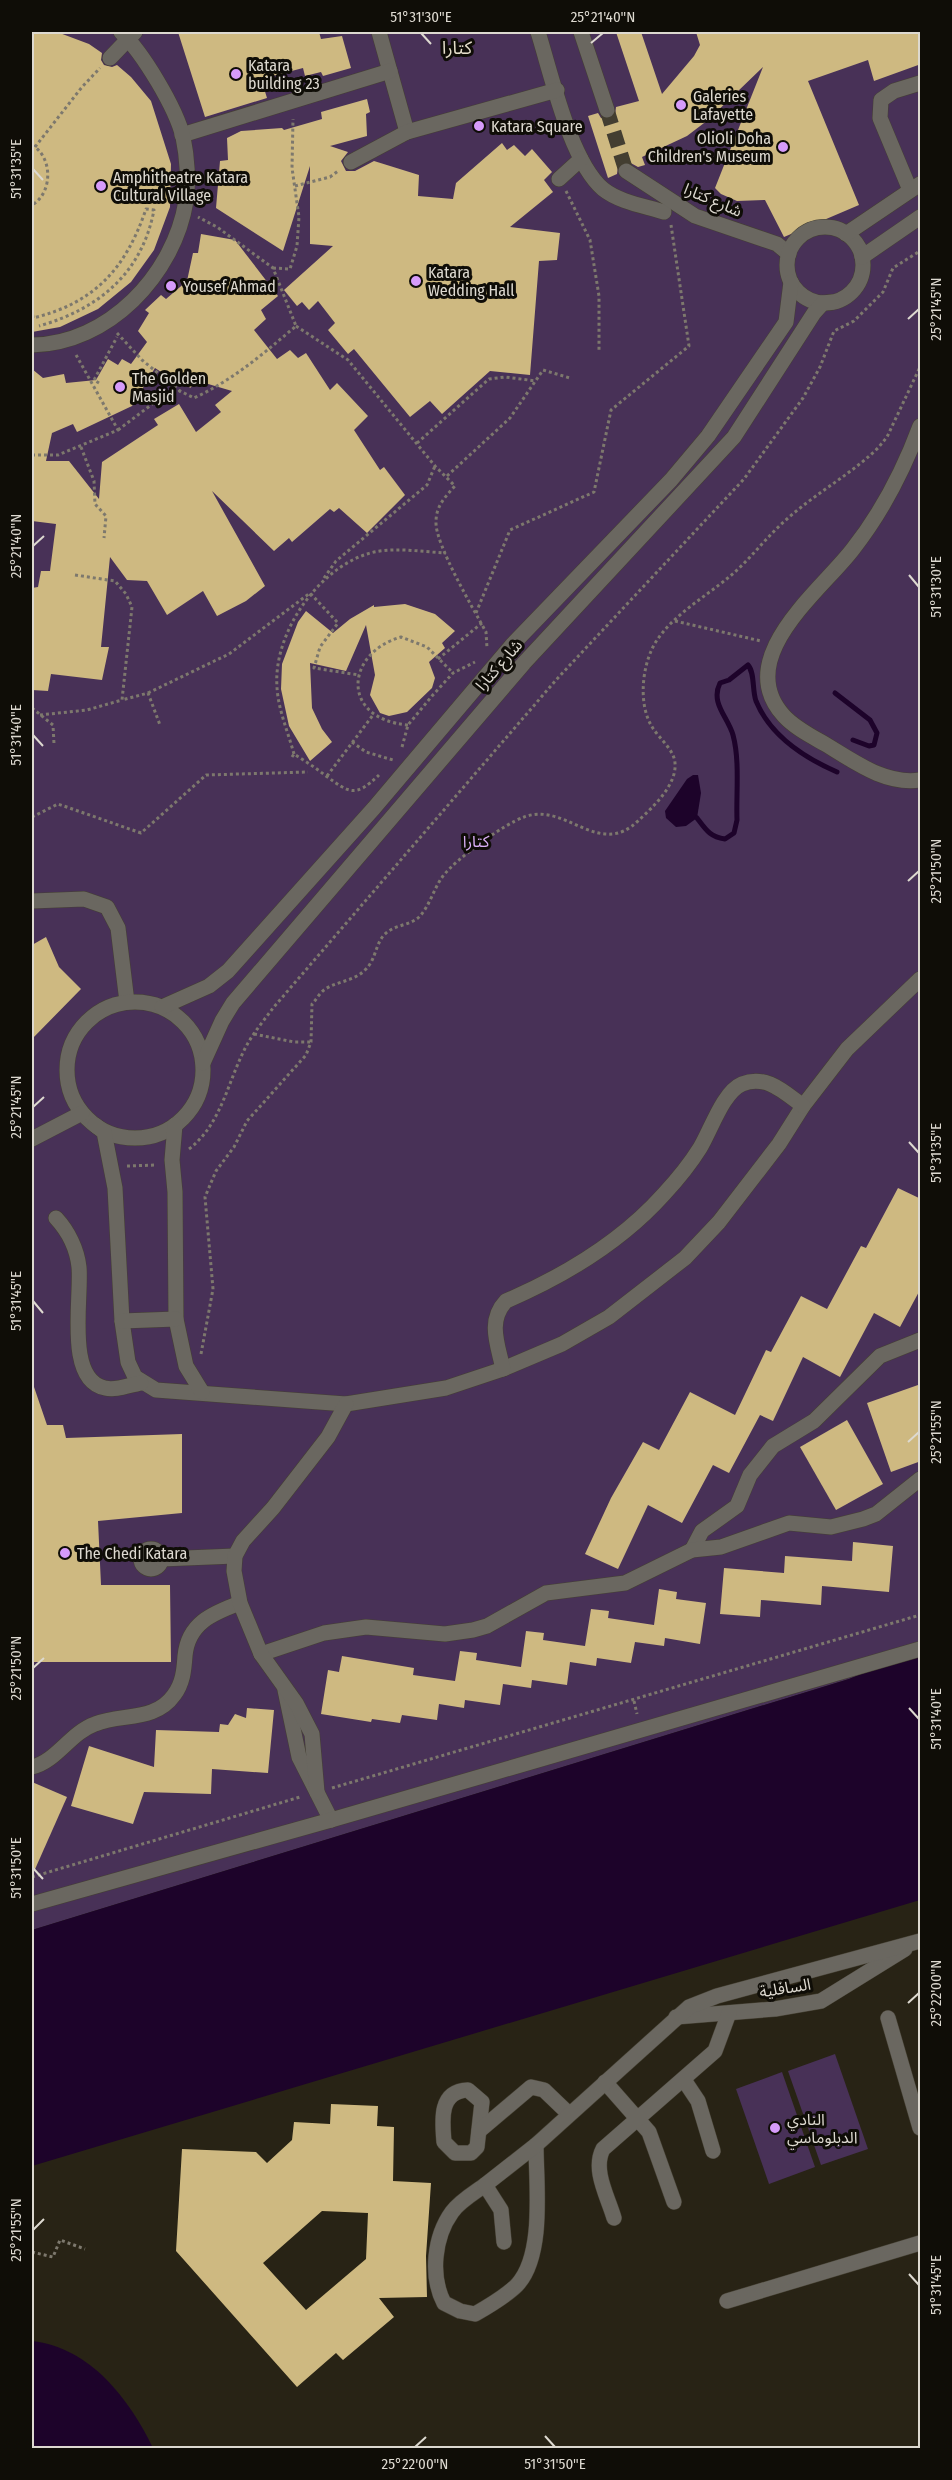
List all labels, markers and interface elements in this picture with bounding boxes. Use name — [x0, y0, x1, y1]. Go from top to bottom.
text: 51°31'30"E — [390, 8, 452, 26]
text: 25°21'40"N — [571, 8, 635, 26]
district label: كتارا — [442, 37, 472, 59]
place label: Katara building 23 — [248, 56, 320, 93]
marker: Katara building 23 — [229, 67, 243, 81]
place label: Galeries Lafayette — [693, 87, 753, 124]
marker: Galeries Lafayette — [674, 98, 688, 112]
place label: Katara Square — [491, 117, 583, 136]
marker: Katara Square — [472, 119, 486, 133]
place label: OliOli Doha Children's Museum — [648, 129, 771, 166]
text: 51°31'35"E — [7, 139, 25, 199]
marker: OliOli Doha Children's Museum — [776, 140, 790, 154]
place label: Amphitheatre Katara Cultural Village — [113, 168, 248, 205]
marker: Amphitheatre Katara Cultural Village — [94, 179, 108, 193]
street label: شارع كتارا — [680, 179, 745, 224]
place label: Katara Wedding Hall — [428, 263, 514, 300]
marker: Katara Wedding Hall — [409, 274, 423, 288]
place label: Yousef Ahmad — [183, 277, 276, 296]
text: 25°21'45"N — [927, 277, 945, 341]
marker: Yousef Ahmad — [164, 279, 178, 293]
place label: The Golden Masjid — [132, 369, 206, 406]
marker: The Golden Masjid — [113, 380, 127, 394]
text: 25°21'40"N — [7, 514, 25, 578]
text: 51°31'30"E — [927, 556, 945, 618]
street label: شارع كتارا — [472, 636, 529, 696]
text: 51°31'40"E — [7, 704, 25, 766]
park label: كتارا — [463, 832, 490, 851]
text: 25°21'50"N — [927, 839, 945, 903]
text: 25°21'45"N — [7, 1075, 25, 1139]
text: 51°31'35"E — [927, 1123, 945, 1183]
text: 51°31'45"E — [7, 1271, 25, 1331]
text: 25°21'55"N — [927, 1400, 945, 1464]
place label: The Chedi Katara — [77, 1544, 187, 1563]
marker: The Chedi Katara — [58, 1546, 72, 1560]
text: 25°21'50"N — [7, 1636, 25, 1700]
text: 51°31'40"E — [927, 1688, 945, 1750]
text: 51°31'50"E — [7, 1837, 25, 1899]
text: 25°22'00"N — [927, 1960, 945, 2026]
street label: السافلية — [758, 1975, 812, 2001]
place label: النادي الدبلوماسي — [787, 2110, 858, 2149]
marker: النادي الدبلوماسي — [768, 2121, 782, 2135]
text: 25°21'55"N — [7, 2198, 25, 2262]
text: 51°31'45"E — [927, 2255, 945, 2315]
text: 25°22'00"N — [382, 2455, 448, 2473]
text: 51°31'50"E — [524, 2455, 586, 2473]

